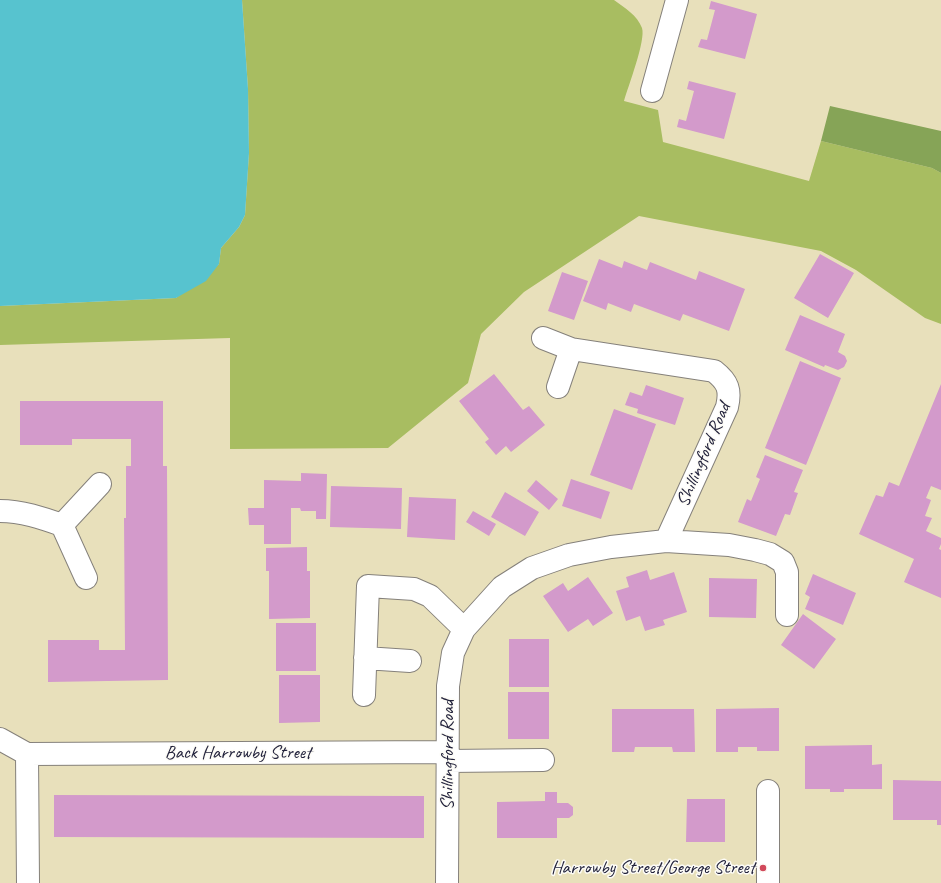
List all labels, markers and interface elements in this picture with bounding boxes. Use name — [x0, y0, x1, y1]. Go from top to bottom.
street label: Shillingford Road — [672, 400, 736, 510]
street label: Shillingford Road — [437, 700, 459, 810]
street label: Back Harrowby Street — [165, 742, 311, 764]
place label: Harrowby Street/George Street — [551, 857, 755, 879]
marker: Harrowby Street/George Street — [758, 863, 768, 873]

